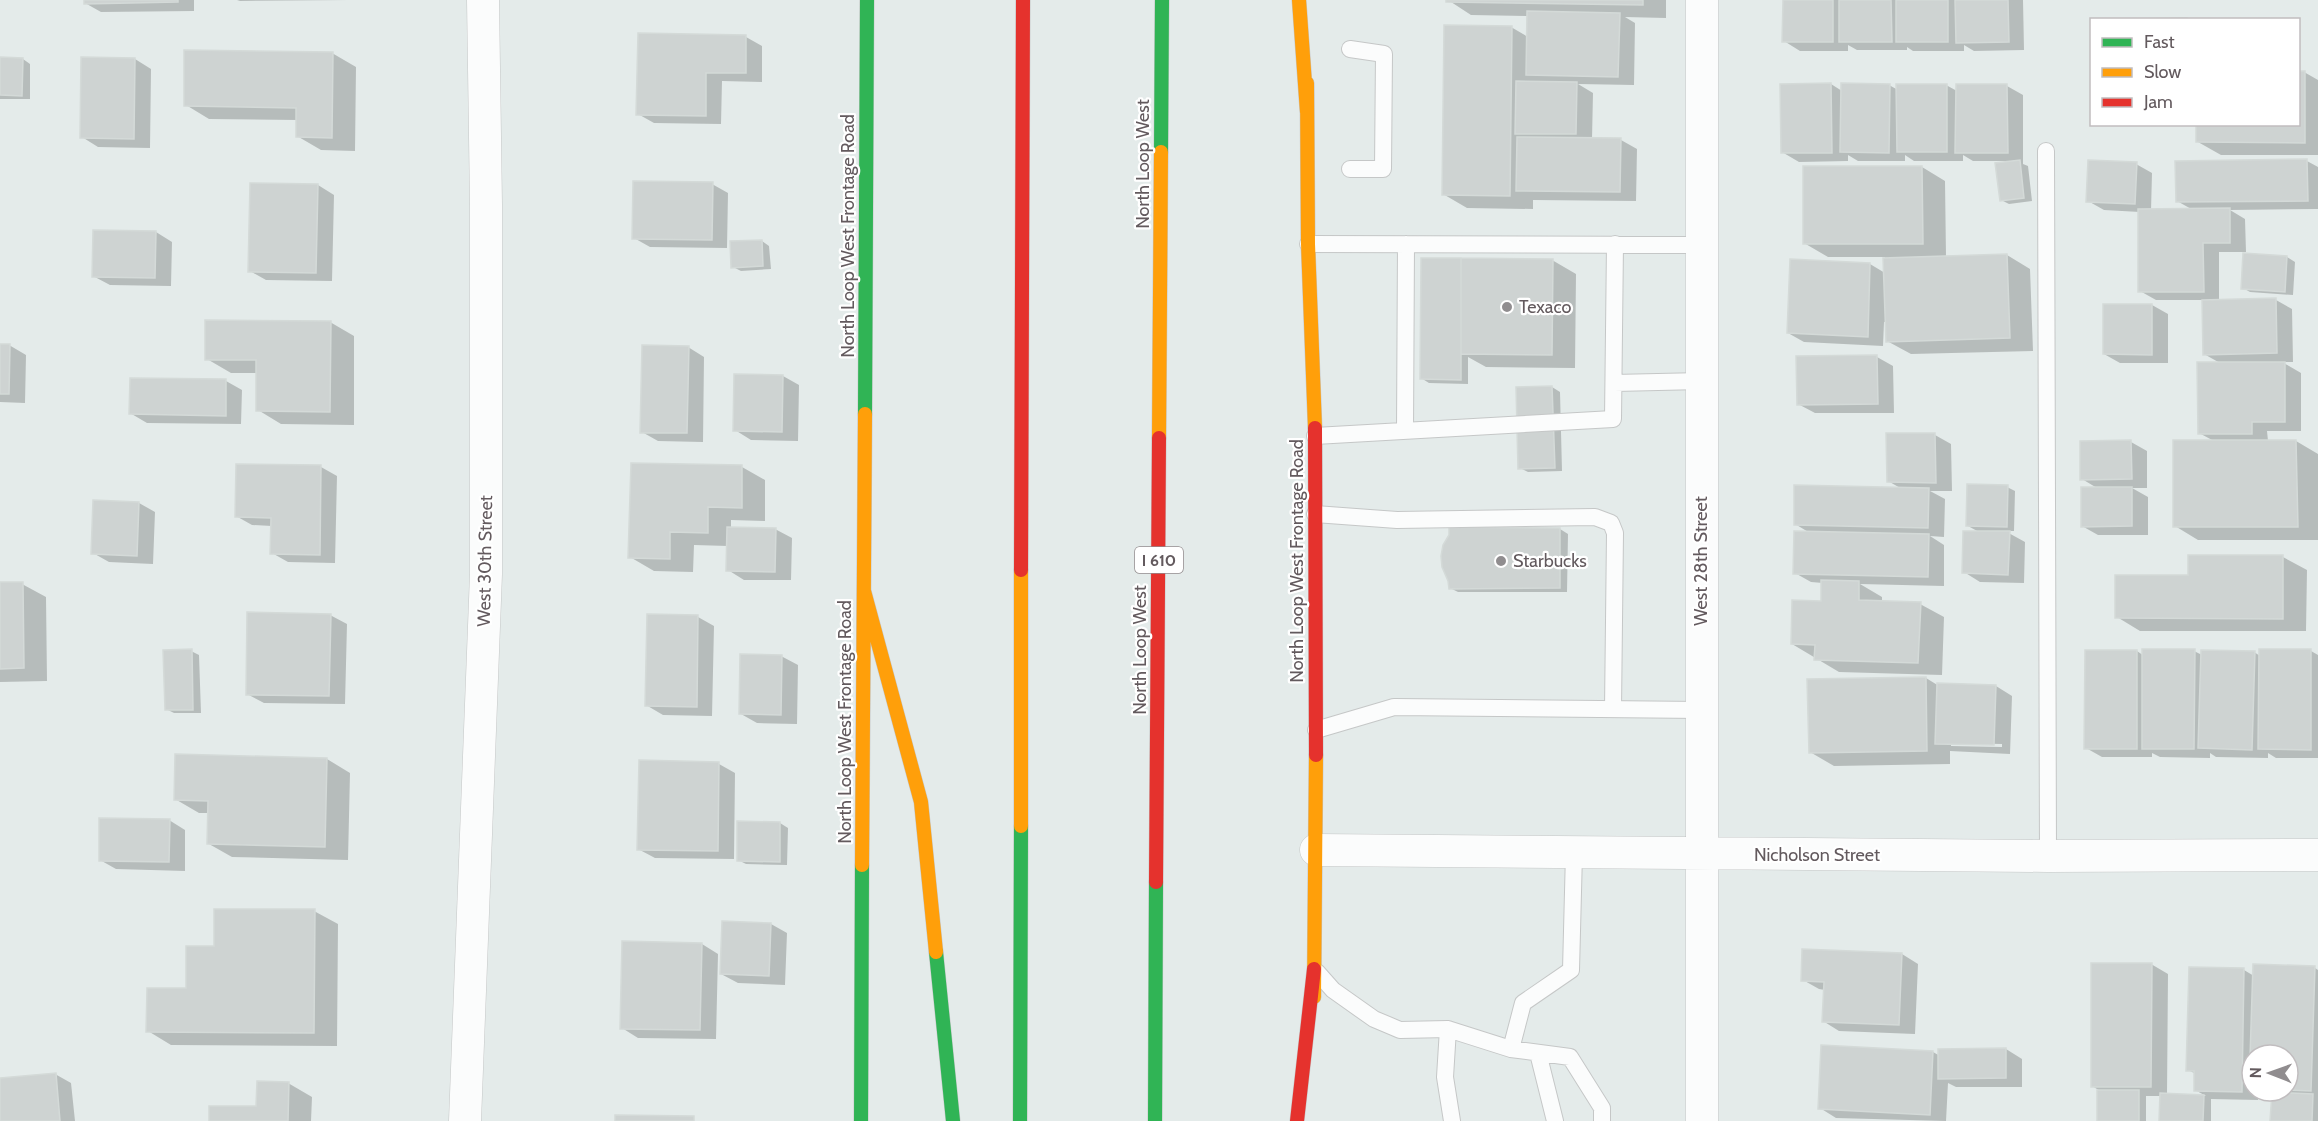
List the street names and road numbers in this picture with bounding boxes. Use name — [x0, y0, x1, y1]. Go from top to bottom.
street label: North Loop West — [1132, 99, 1154, 229]
street label: North Loop West Frontage Road — [837, 114, 859, 358]
street label: North Loop West Frontage Road — [1286, 439, 1308, 683]
street label: West 30th Street — [473, 495, 497, 627]
street label: West 28th Street — [1690, 496, 1712, 626]
road number: I 610 — [1135, 547, 1183, 573]
street label: North Loop West — [1129, 585, 1151, 715]
street label: North Loop West Frontage Road — [834, 600, 856, 844]
street label: Nicholson Street — [1754, 844, 1880, 866]

